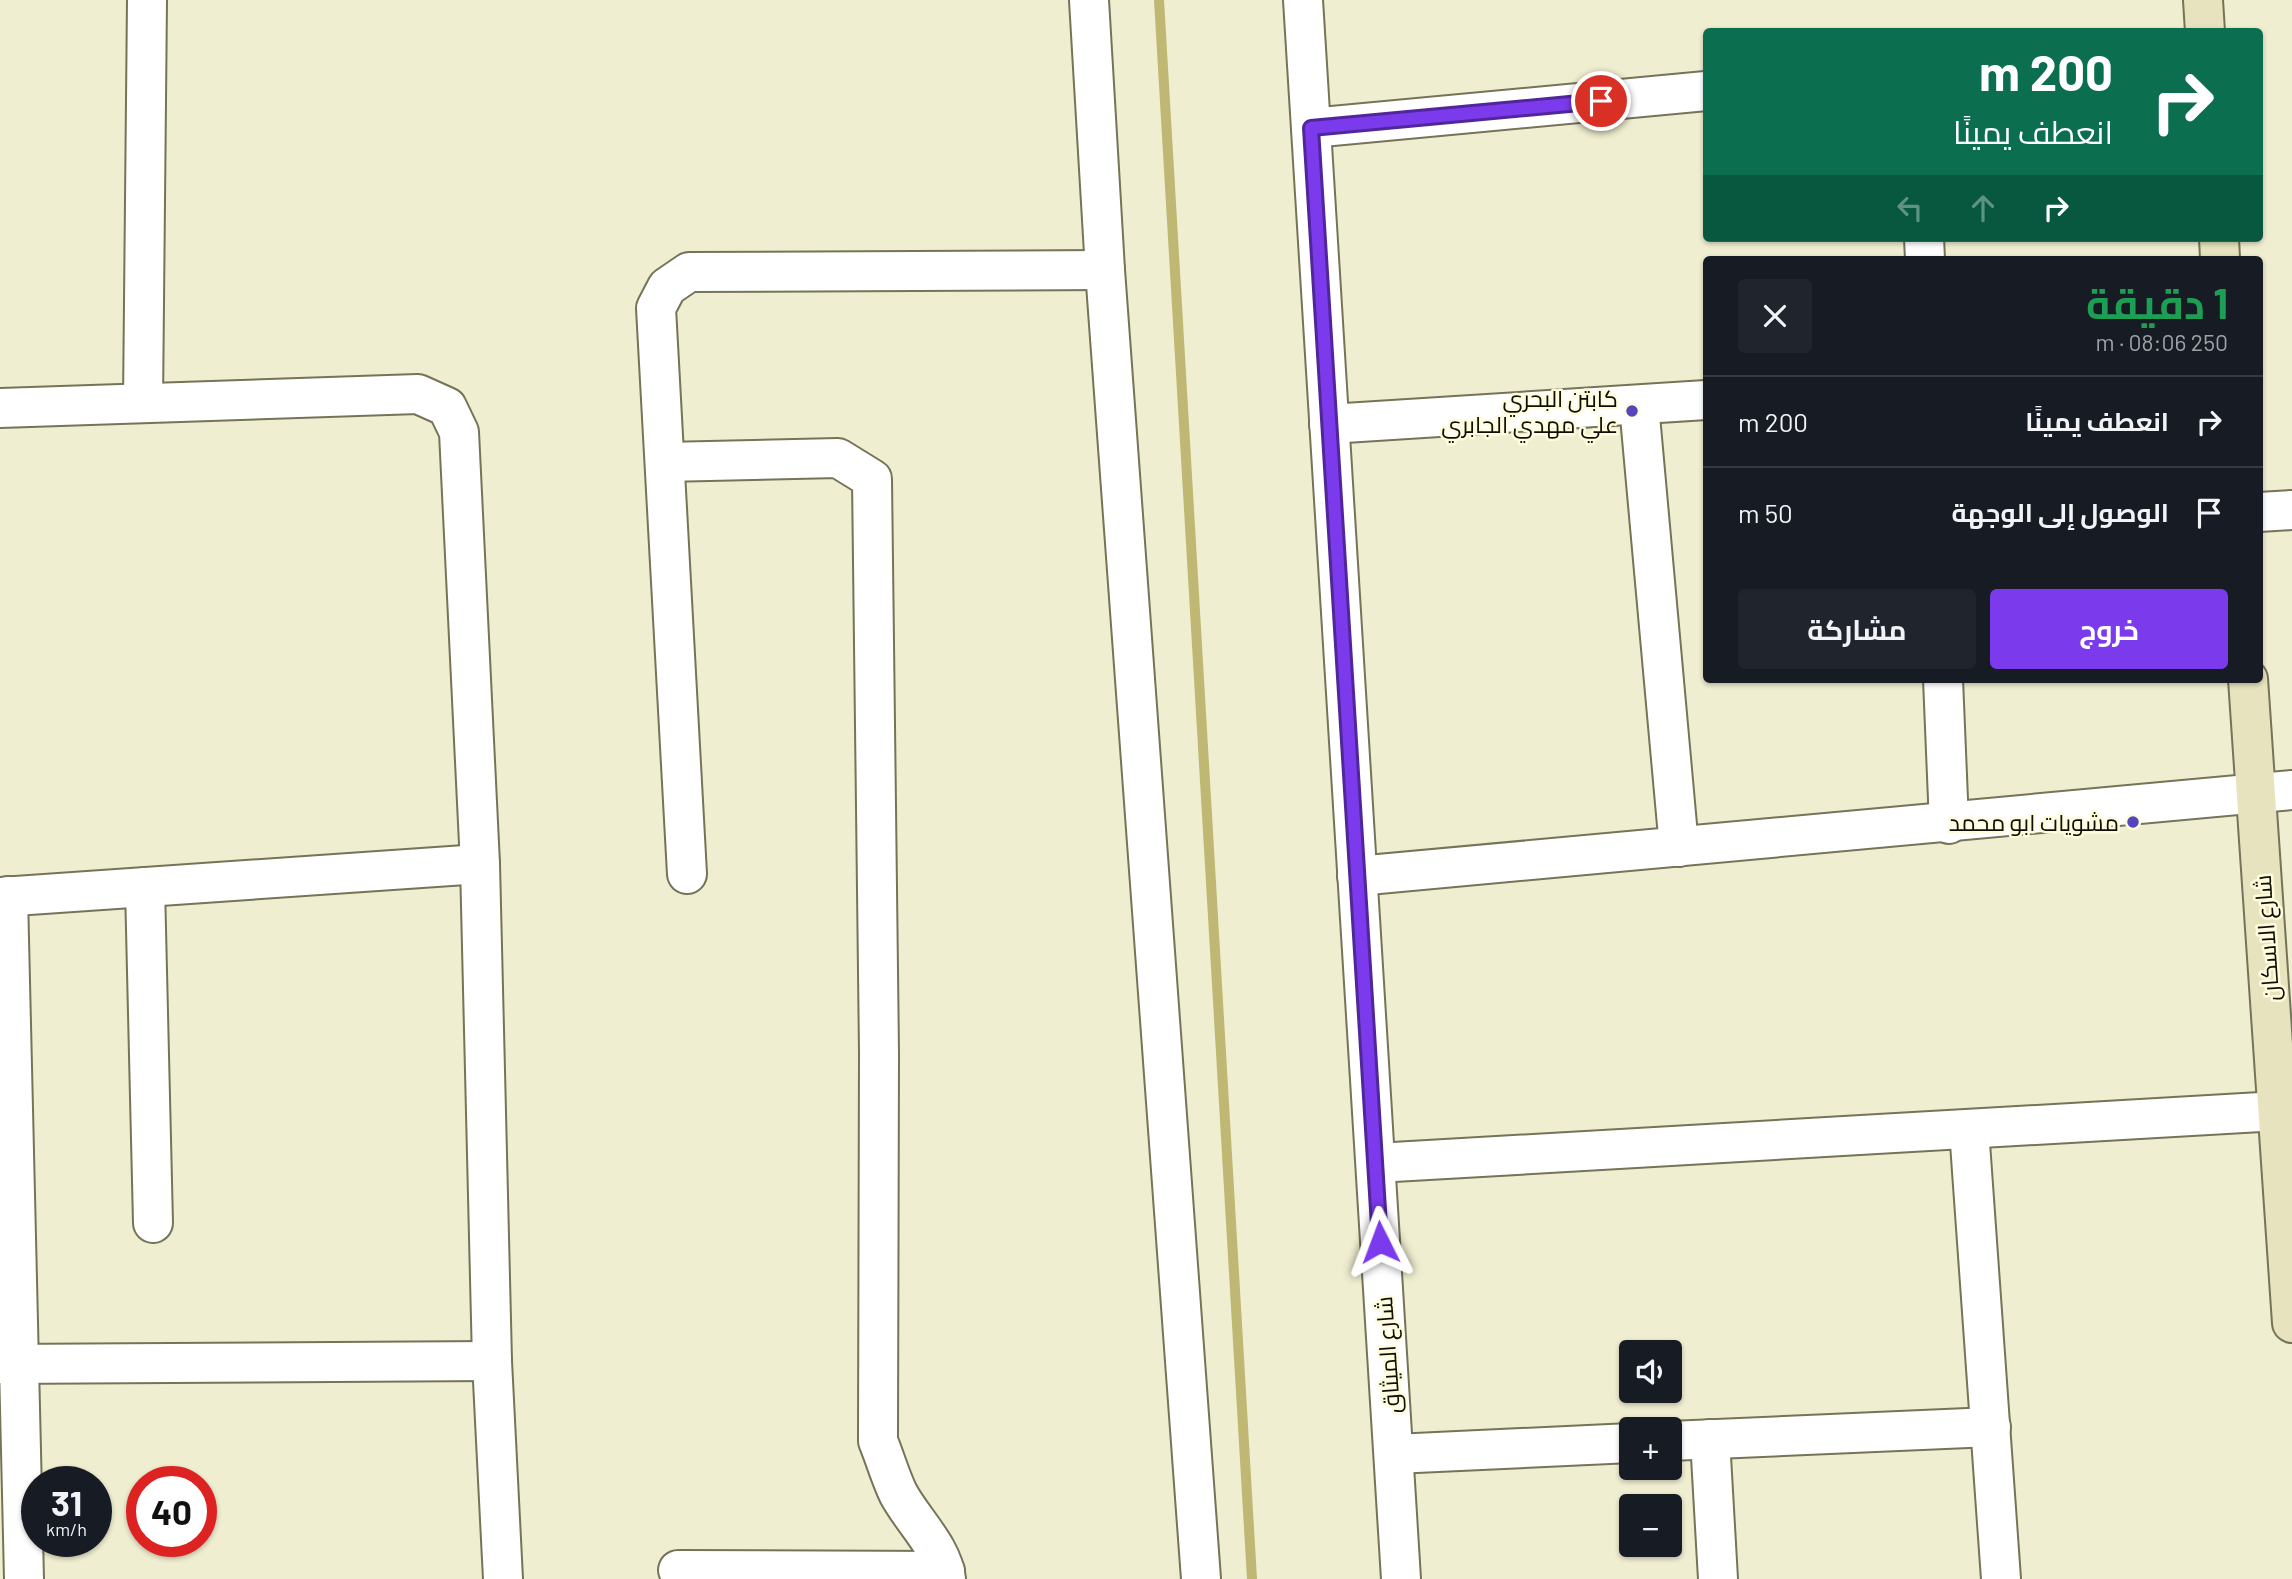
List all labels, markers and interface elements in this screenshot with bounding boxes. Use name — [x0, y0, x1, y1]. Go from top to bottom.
text: 200 m — [1979, 42, 2113, 101]
icon: right — [2137, 56, 2228, 147]
pin — [1571, 71, 1631, 131]
icon: arrive — [1582, 82, 1620, 120]
text: انعطف يمينًا — [1953, 112, 2113, 150]
icon: left — [1891, 189, 1929, 227]
icon: ahead — [1964, 189, 2002, 227]
icon: right — [2037, 189, 2075, 227]
text: 1 دقيقة — [2086, 277, 2228, 327]
button: close — [1738, 279, 1812, 353]
text: 250 m · 08:06 — [2096, 328, 2228, 356]
place label: كابتن البحري علي مهدي الجابري — [1441, 384, 1618, 443]
marker: كابتن البحري علي مهدي الجابري — [1624, 403, 1640, 419]
icon: right — [2190, 403, 2228, 441]
text: انعطف يمينًا — [2025, 405, 2169, 436]
text: 200 m — [1738, 406, 1808, 437]
icon: arrive — [2190, 494, 2228, 532]
text: الوصول إلى الوجهة — [1951, 496, 2169, 527]
text: 50 m — [1738, 497, 1793, 528]
button: مشاركة — [1738, 589, 1976, 669]
button: خروج — [1990, 589, 2228, 669]
place label: مشويات ابو محمد — [1949, 808, 2119, 836]
marker: مشويات ابو محمد — [2125, 814, 2141, 830]
street label: شارع الاسكان — [2248, 874, 2287, 1002]
position arrow — [1343, 1205, 1417, 1279]
street label: شارع الميثاق — [1369, 1295, 1408, 1415]
map controls — [1619, 1340, 1682, 1557]
button: sound — [1619, 1340, 1682, 1403]
button: + — [1619, 1417, 1682, 1480]
speed limit sign: 40 — [126, 1466, 217, 1557]
text: 31 — [51, 1481, 82, 1523]
button: − — [1619, 1494, 1682, 1557]
text: km/h — [46, 1518, 87, 1540]

